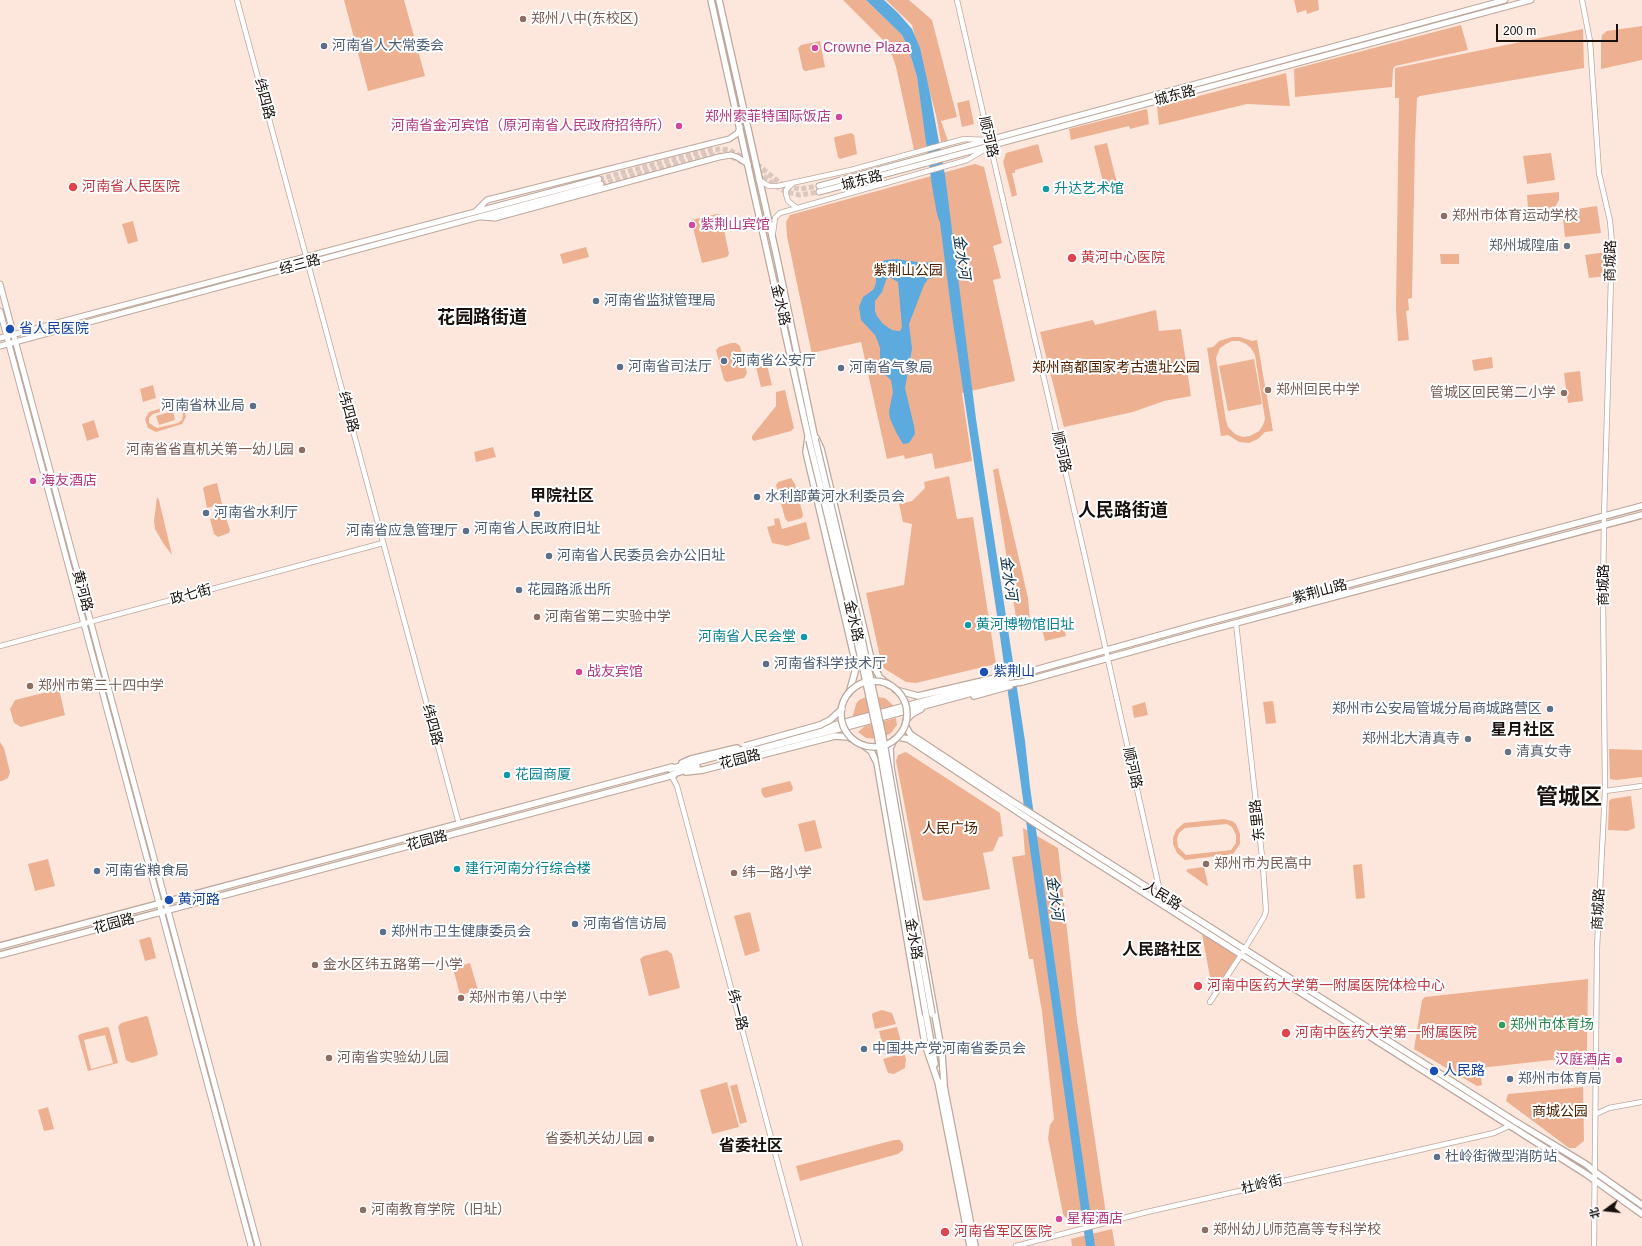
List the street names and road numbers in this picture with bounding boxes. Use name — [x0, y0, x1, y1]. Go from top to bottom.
street label: 纬四路 — [250, 77, 278, 121]
street label: 城东路 — [1153, 82, 1197, 110]
street label: 顺河路 — [975, 115, 1001, 159]
street label: 城东路 — [840, 167, 884, 195]
street label: 商城路 — [1602, 240, 1620, 282]
street label: 经三路 — [278, 251, 322, 279]
street label: 金水路 — [767, 283, 793, 327]
street label: 纬四路 — [334, 390, 362, 434]
street label: 顺河路 — [1048, 430, 1074, 474]
street label: 商城路 — [1596, 564, 1612, 606]
street label: 黄河路 — [68, 569, 96, 613]
street label: 紫荆山路 — [1291, 577, 1349, 607]
street label: 政七街 — [169, 581, 213, 609]
street label: 金水路 — [840, 599, 866, 643]
street label: 纬四路 — [418, 703, 446, 747]
street label: 顺河路 — [1119, 746, 1145, 790]
street label: 花园路 — [718, 747, 762, 773]
street label: 东里路 — [1247, 798, 1269, 842]
street label: 花园路 — [405, 827, 449, 855]
street label: 人民路 — [1140, 878, 1184, 914]
street label: 商城路 — [1590, 888, 1608, 930]
street label: 花园路 — [92, 910, 136, 938]
street label: 金水路 — [901, 917, 925, 961]
street label: 纬一路 — [723, 988, 751, 1032]
street label: 杜岭街 — [1240, 1172, 1284, 1198]

